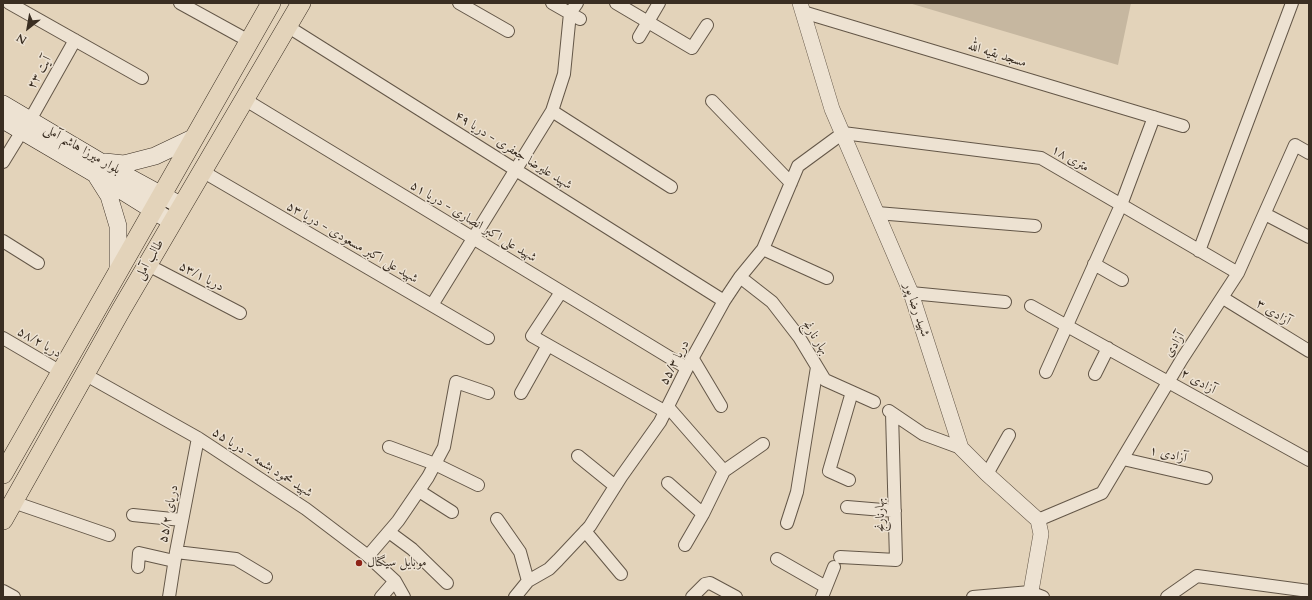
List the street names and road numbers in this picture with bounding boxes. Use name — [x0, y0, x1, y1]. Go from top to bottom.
street label: مسجد بقیه الله — [966, 39, 1028, 71]
street label: آیت ۲۳ — [24, 54, 56, 92]
street label: شهید علیرضا جعفری - دریا ۴۹ — [451, 108, 575, 194]
street label: بلوار میرزا هاشم آملی — [41, 122, 123, 178]
street label: ۱۸ متری — [1048, 142, 1092, 176]
street label: شهید علی اکبر انصاری - دریا ۵۱ — [407, 178, 539, 266]
street label: شهید علی اکبر مسعودی - دریا ۵۳ — [283, 199, 421, 287]
street label: طالب آملی — [132, 237, 168, 283]
street label: دریا ۵۳/۱ — [176, 259, 226, 295]
street label: شهید رضا پور — [899, 281, 933, 339]
street label: آزادی ۳ — [1253, 296, 1293, 330]
street label: بهار نارنج — [798, 318, 832, 358]
street label: دریا ۵۸/۲ — [14, 324, 64, 362]
street label: آزادی — [1161, 330, 1189, 360]
street label: دریا ۵۵/۳ — [657, 338, 693, 388]
street label: آزادی ۲ — [1178, 366, 1218, 398]
street label: شهید محمود بشمه - دریا ۵۵ — [209, 425, 315, 501]
street label: آزادی ۱ — [1148, 443, 1188, 467]
street label: دریای ۵۵/۲ — [156, 484, 182, 544]
street label: بهارنارنج — [873, 498, 889, 532]

